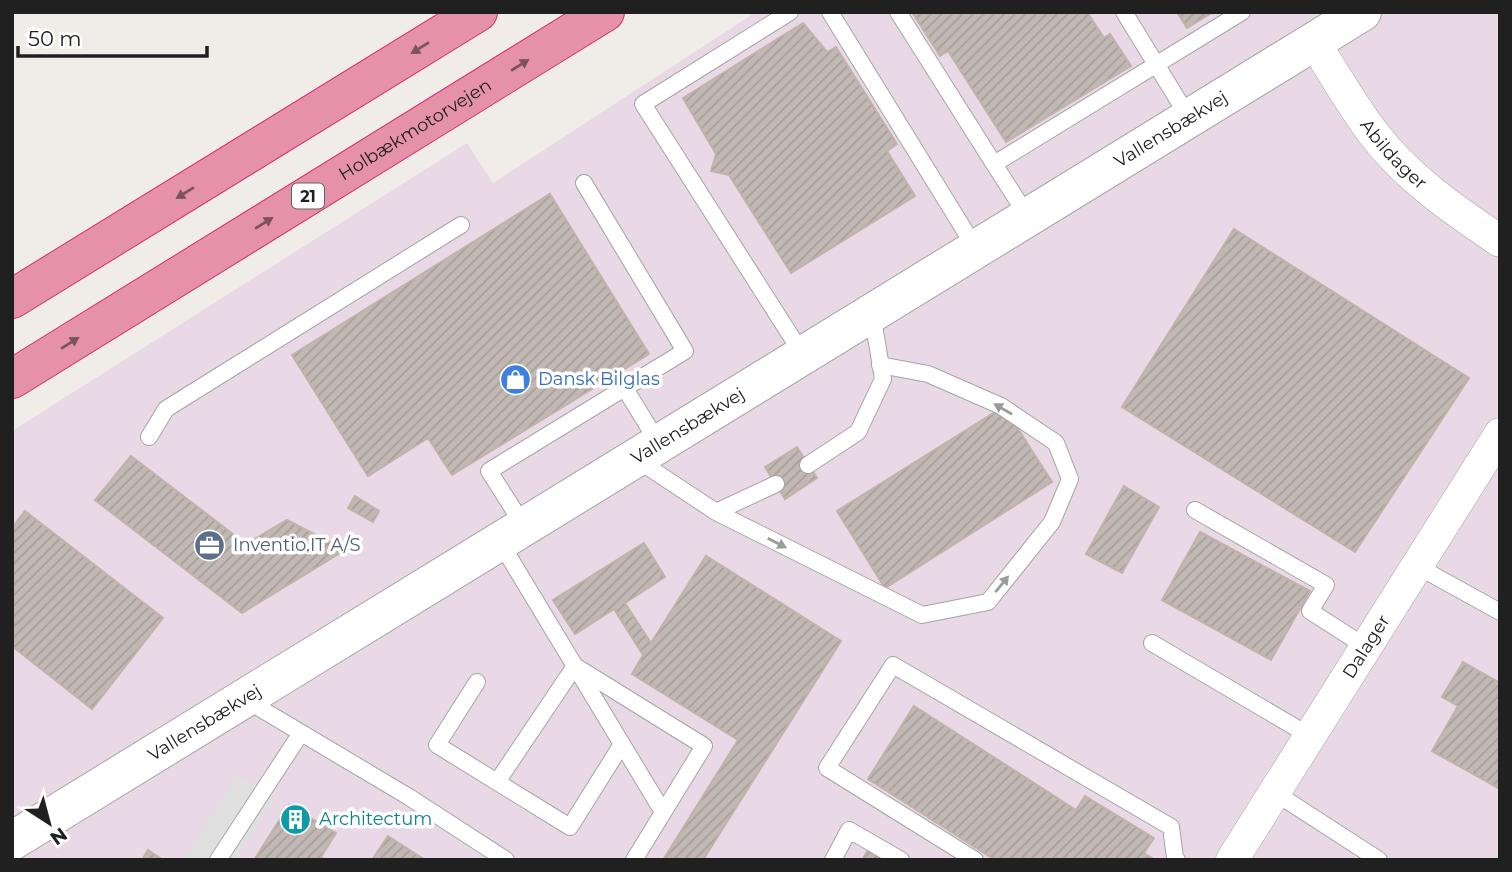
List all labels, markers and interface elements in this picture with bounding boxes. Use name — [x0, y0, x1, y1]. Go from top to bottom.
scale bar — [18, 14, 206, 58]
text: 50 m — [28, 26, 82, 51]
one-way arrow — [411, 42, 430, 54]
one-way arrow — [510, 58, 529, 71]
street label: Holbækmotorvejen — [335, 74, 496, 185]
street label: Vallensbækvej — [1110, 86, 1232, 172]
street label: Abildager — [1355, 115, 1431, 194]
road number: 21 — [292, 184, 324, 208]
one-way arrow — [175, 186, 194, 199]
one-way arrow — [254, 217, 273, 230]
one-way arrow — [61, 337, 80, 349]
shop icon: Dansk Bilglas — [498, 362, 532, 396]
place label: Dansk Bilglas — [538, 368, 660, 390]
street label: Vallensbækvej — [627, 383, 749, 469]
one-way arrow — [993, 403, 1013, 415]
office icon: Inventio.IT A/S — [193, 528, 227, 562]
place label: Inventio.IT A/S — [233, 534, 361, 556]
one-way arrow — [767, 537, 787, 548]
one-way arrow — [994, 575, 1009, 592]
street label: Dalager — [1338, 611, 1395, 683]
street label: Vallensbækvej — [144, 680, 265, 766]
north arrow — [14, 788, 84, 858]
building icon: Architectum — [279, 802, 313, 836]
place label: Architectum — [319, 808, 432, 830]
text: N — [46, 823, 72, 850]

